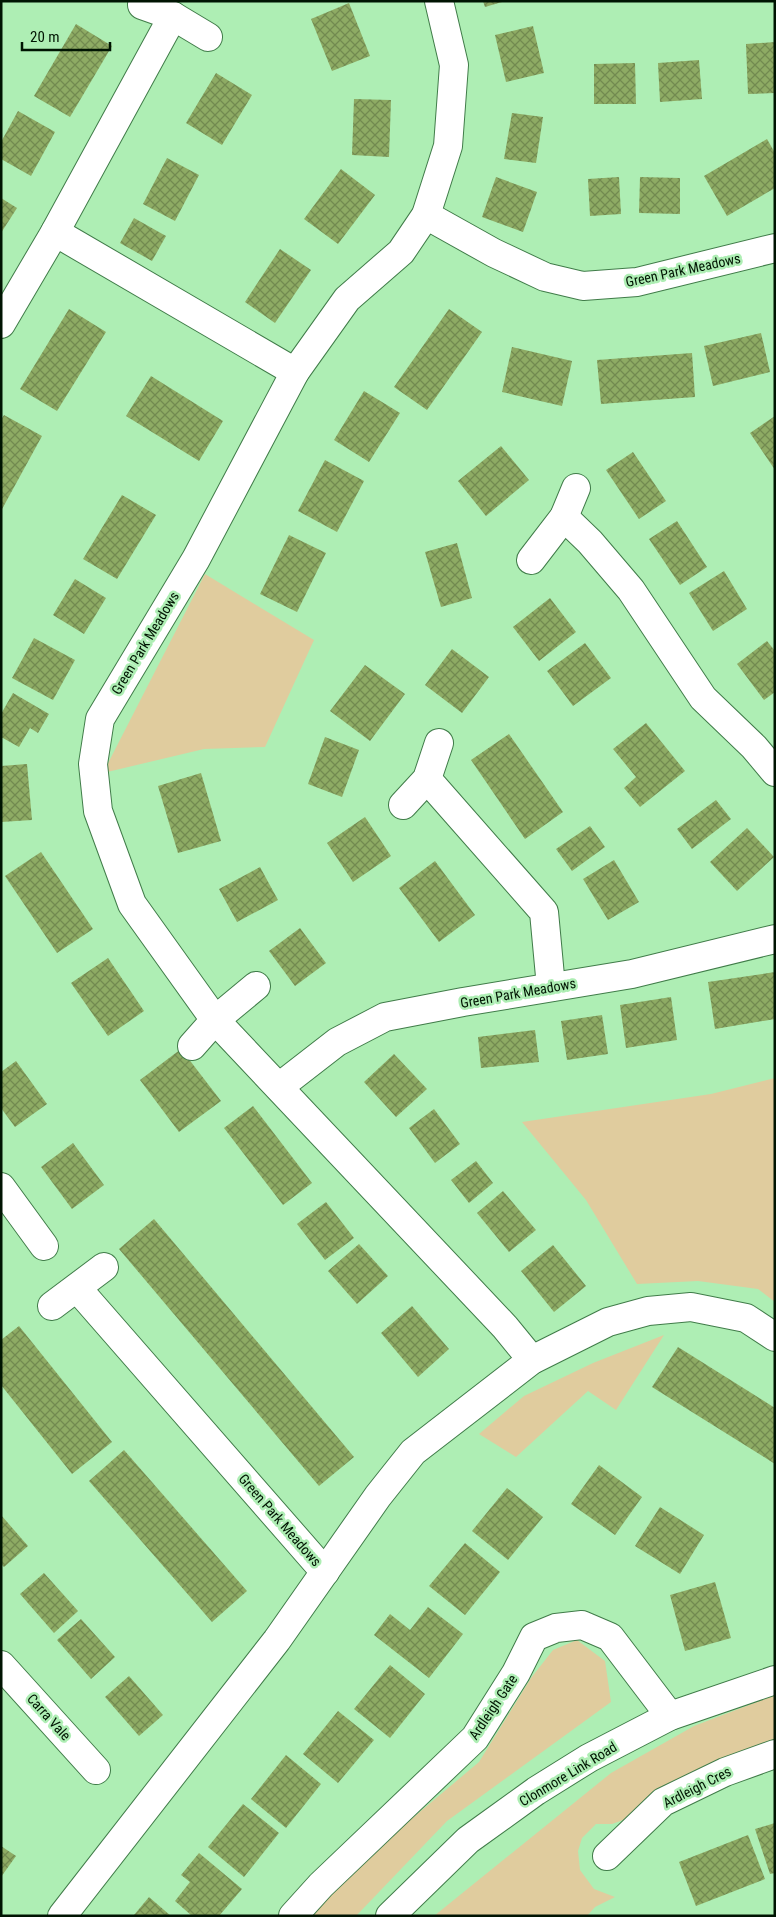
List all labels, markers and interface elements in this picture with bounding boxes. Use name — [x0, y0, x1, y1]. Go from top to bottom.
scale bar — [22, 20, 110, 52]
text: 20 m — [30, 28, 60, 46]
street label: Green Park Meadows — [624, 250, 742, 290]
street label: Green Park Meadows — [108, 589, 182, 697]
street label: Green Park Meadows — [459, 975, 577, 1011]
street label: Green Park Meadows — [236, 1471, 324, 1569]
street label: Ardleigh Gate — [465, 1671, 521, 1742]
street label: Carra Vale — [24, 1691, 74, 1744]
street label: Clonmore Link Road — [516, 1739, 620, 1809]
street label: Ardleigh Cres — [660, 1763, 734, 1811]

